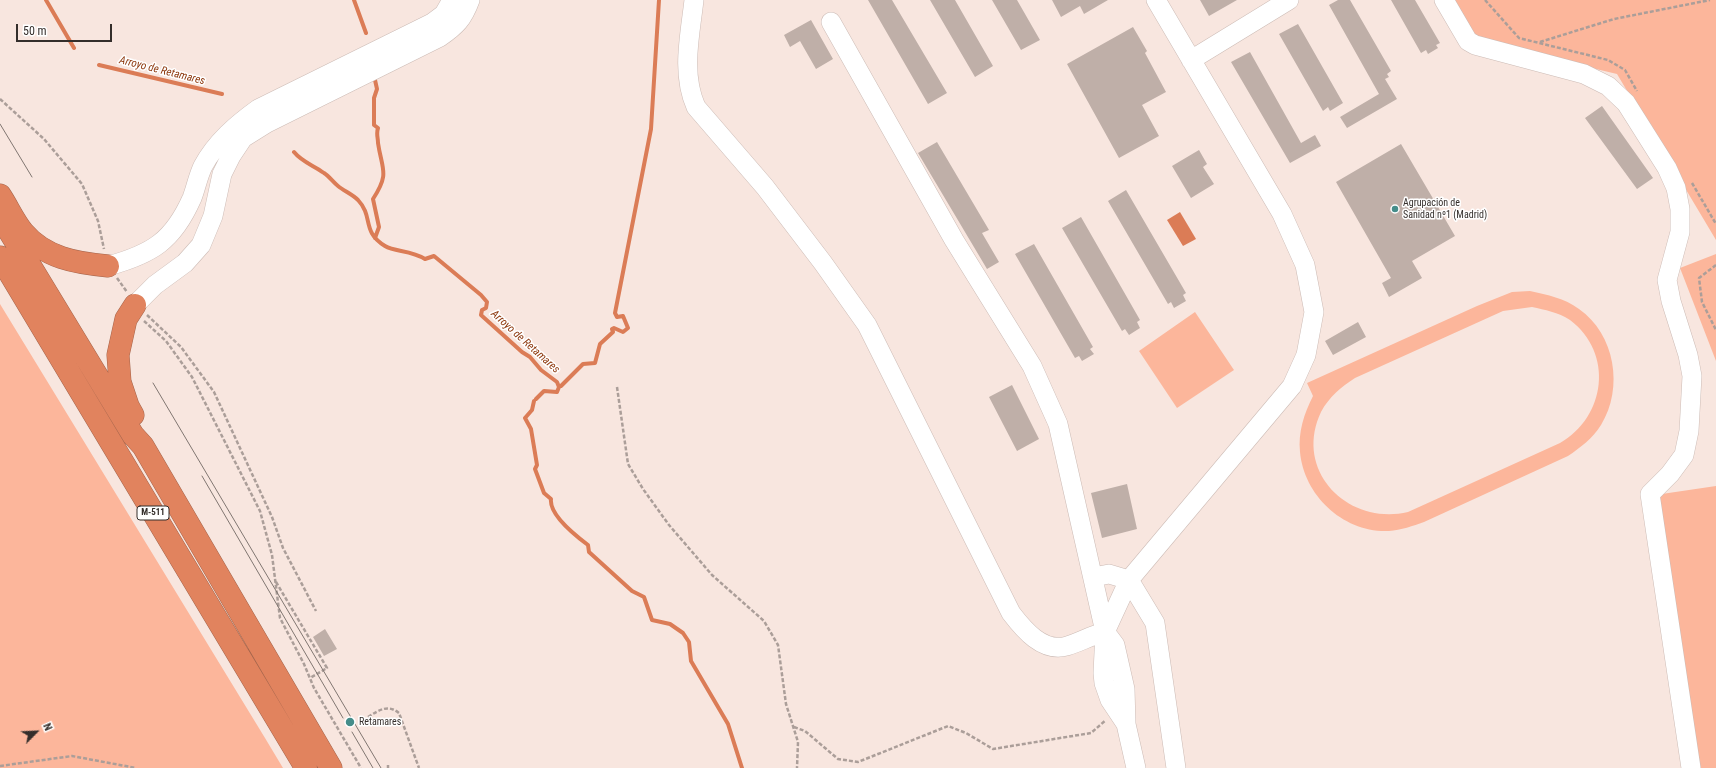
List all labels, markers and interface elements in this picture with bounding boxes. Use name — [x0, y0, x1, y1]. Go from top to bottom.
scale bar — [18, 16, 114, 42]
text: 50 m — [23, 24, 47, 38]
water label: Arroyo de Retamares — [118, 54, 206, 88]
place label: Agrupación de Sanidad nº1 (Madrid) — [1403, 197, 1487, 220]
marker: Agrupación de Sanidad nº1 (Madrid) — [1390, 204, 1400, 214]
water label: Arroyo de Retamares — [488, 308, 562, 376]
road number: M-511 — [137, 506, 169, 520]
north arrow — [16, 712, 56, 752]
marker: Retamares — [344, 716, 356, 728]
place label: Retamares — [359, 716, 401, 728]
text: N — [40, 721, 55, 733]

